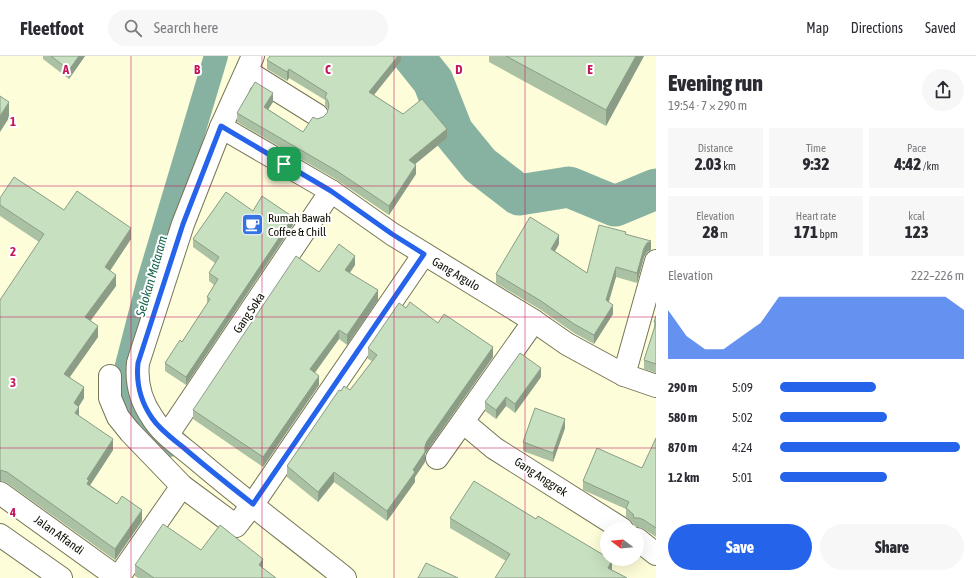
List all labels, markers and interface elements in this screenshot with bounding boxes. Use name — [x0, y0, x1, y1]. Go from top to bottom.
search box — [108, 10, 388, 46]
text: Fleetfoot — [20, 17, 84, 39]
icon: search — [122, 17, 144, 39]
text: Search here — [154, 19, 218, 36]
text: Map — [806, 20, 829, 36]
text: Directions — [851, 20, 903, 36]
text: Saved — [925, 20, 956, 36]
text: A — [62, 62, 70, 77]
text: B — [194, 62, 201, 77]
text: C — [325, 62, 331, 77]
text: D — [455, 62, 463, 77]
text: E — [587, 62, 593, 77]
button: share — [922, 69, 964, 111]
text: Evening run — [668, 70, 763, 96]
text: 19:54 · 7 × 290 m — [668, 98, 747, 113]
text: 1 — [10, 114, 16, 129]
text: Distance — [698, 142, 733, 154]
text: Time — [806, 142, 826, 154]
text: Pace — [907, 142, 926, 154]
pin — [267, 147, 301, 181]
icon: arrive — [273, 153, 295, 175]
text: 2.03 — [695, 154, 722, 174]
text: 9:32 — [802, 154, 829, 174]
text: 4:42 — [894, 154, 921, 174]
text: km — [722, 160, 736, 172]
text: /km — [921, 160, 939, 172]
text: Elevation — [696, 210, 734, 222]
text: Heart rate — [796, 210, 836, 222]
text: kcal — [908, 210, 925, 222]
place label: Rumah Bawah Coffee & Chill — [268, 211, 331, 239]
cafe icon: Rumah Bawah Coffee & Chill — [240, 212, 266, 238]
text: 28 — [703, 222, 719, 242]
text: 171 — [794, 222, 818, 242]
text: 123 — [905, 222, 929, 242]
text: m — [719, 228, 728, 240]
text: bpm — [818, 228, 838, 240]
water label: Selokan Mataram — [132, 233, 170, 319]
text: 2 — [10, 244, 16, 259]
street label: Gang Argulo — [430, 254, 483, 294]
text: Elevation — [668, 268, 713, 283]
text: 222–226 m — [911, 268, 964, 283]
street label: Gang Soka — [230, 290, 268, 336]
text: 3 — [10, 375, 16, 390]
text: 290 m — [668, 380, 697, 395]
text: 5:09 — [732, 380, 753, 395]
text: 580 m — [668, 410, 697, 425]
text: 5:02 — [732, 410, 753, 425]
text: 870 m — [668, 440, 697, 455]
text: 4:24 — [732, 440, 753, 455]
street label: Gang Anggrek — [512, 455, 571, 500]
text: 1.2 km — [668, 470, 699, 485]
text: 5:01 — [732, 470, 753, 485]
text: 4 — [9, 505, 16, 520]
street label: Jalan Affandi — [31, 512, 87, 558]
north arrow — [600, 522, 644, 566]
map controls — [600, 522, 644, 566]
button: Save — [668, 524, 812, 570]
button: Share — [820, 524, 964, 570]

